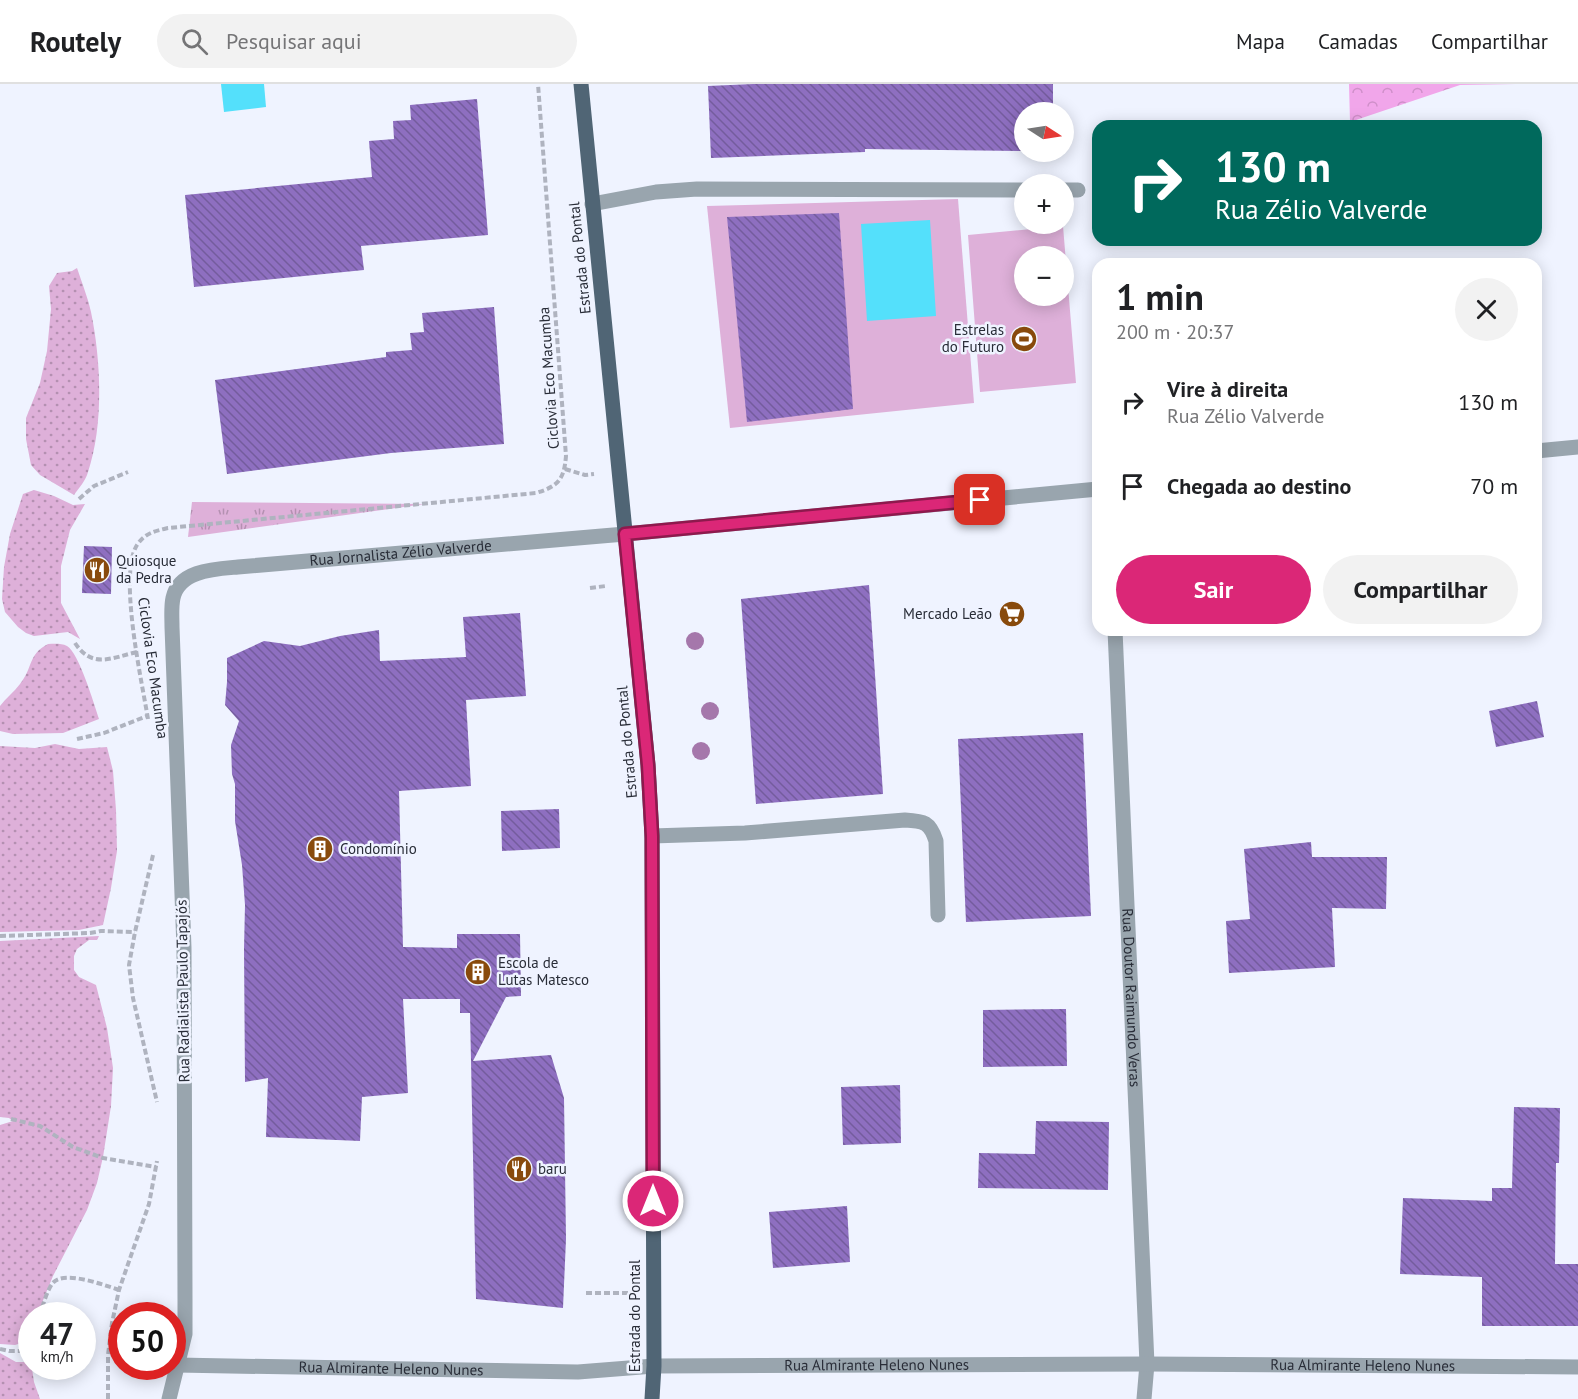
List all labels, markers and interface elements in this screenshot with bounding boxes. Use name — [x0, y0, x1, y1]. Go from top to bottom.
search box — [157, 14, 577, 68]
text: Routely — [30, 23, 121, 60]
icon: search — [178, 25, 211, 58]
text: Pesquisar aqui — [226, 27, 362, 55]
text: Mapa — [1236, 28, 1285, 55]
text: Camadas — [1318, 28, 1398, 55]
text: Compartilhar — [1431, 28, 1548, 55]
north arrow — [1014, 102, 1074, 162]
map controls — [1014, 102, 1074, 306]
text: 130 m — [1215, 139, 1331, 194]
icon: right — [1116, 144, 1194, 222]
button: + — [1014, 174, 1074, 234]
text: Rua Zélio Valverde — [1215, 192, 1428, 226]
street label: Estrada do Pontal — [564, 200, 595, 315]
button: − — [1014, 246, 1074, 306]
text: 1 min — [1116, 273, 1204, 320]
button: close — [1455, 278, 1518, 341]
street label: Ciclovia Eco Macumba — [534, 306, 563, 450]
text: 200 m · 20:37 — [1116, 319, 1234, 345]
place label: Estrelas do Futuro — [942, 320, 1004, 356]
sports icon: Estrelas do Futuro — [1009, 324, 1039, 354]
text: Vire à direita — [1167, 375, 1288, 403]
icon: right — [1116, 386, 1149, 419]
text: 130 m — [1458, 388, 1518, 416]
text: Rua Zélio Valverde — [1167, 403, 1324, 429]
icon: arrive — [1116, 470, 1149, 503]
text: Chegada ao destino — [1167, 472, 1351, 500]
text: 70 m — [1470, 472, 1518, 500]
pin — [954, 474, 1005, 525]
icon: arrive — [963, 483, 996, 516]
street label: Rua Jornalista Zélio Valverde — [309, 535, 492, 570]
place label: Quiosque da Pedra — [116, 551, 176, 587]
restaurant icon: Quiosque da Pedra — [82, 555, 112, 585]
button: Sair — [1116, 555, 1311, 624]
button: Compartilhar — [1323, 555, 1518, 624]
street label: Ciclovia Eco Macumba — [134, 596, 173, 740]
supermarket icon: Mercado Leão — [997, 599, 1027, 629]
place label: Mercado Leão — [903, 604, 992, 623]
street label: Estrada do Pontal — [612, 685, 641, 799]
building icon: Condomínio — [305, 834, 335, 864]
place label: Condomínio — [340, 839, 417, 858]
street label: Rua Radialista Paulo Tapajós — [171, 899, 194, 1083]
street label: Rua Doutor Raimundo Veras — [1118, 908, 1145, 1087]
place label: Escola de Lutas Matesco — [498, 953, 589, 989]
building icon: Escola de Lutas Matesco — [463, 957, 493, 987]
restaurant icon: baru — [504, 1154, 534, 1184]
place label: baru — [538, 1159, 567, 1178]
position arrow — [621, 1169, 685, 1233]
street label: Estrada do Pontal — [625, 1259, 644, 1372]
speed limit sign: 50 — [108, 1302, 186, 1380]
text: 47 — [40, 1314, 74, 1353]
text: km/h — [41, 1347, 73, 1366]
street label: Rua Almirante Heleno Nunes — [784, 1355, 969, 1374]
street label: Rua Almirante Heleno Nunes — [1270, 1355, 1455, 1375]
street label: Rua Almirante Heleno Nunes — [298, 1357, 484, 1379]

